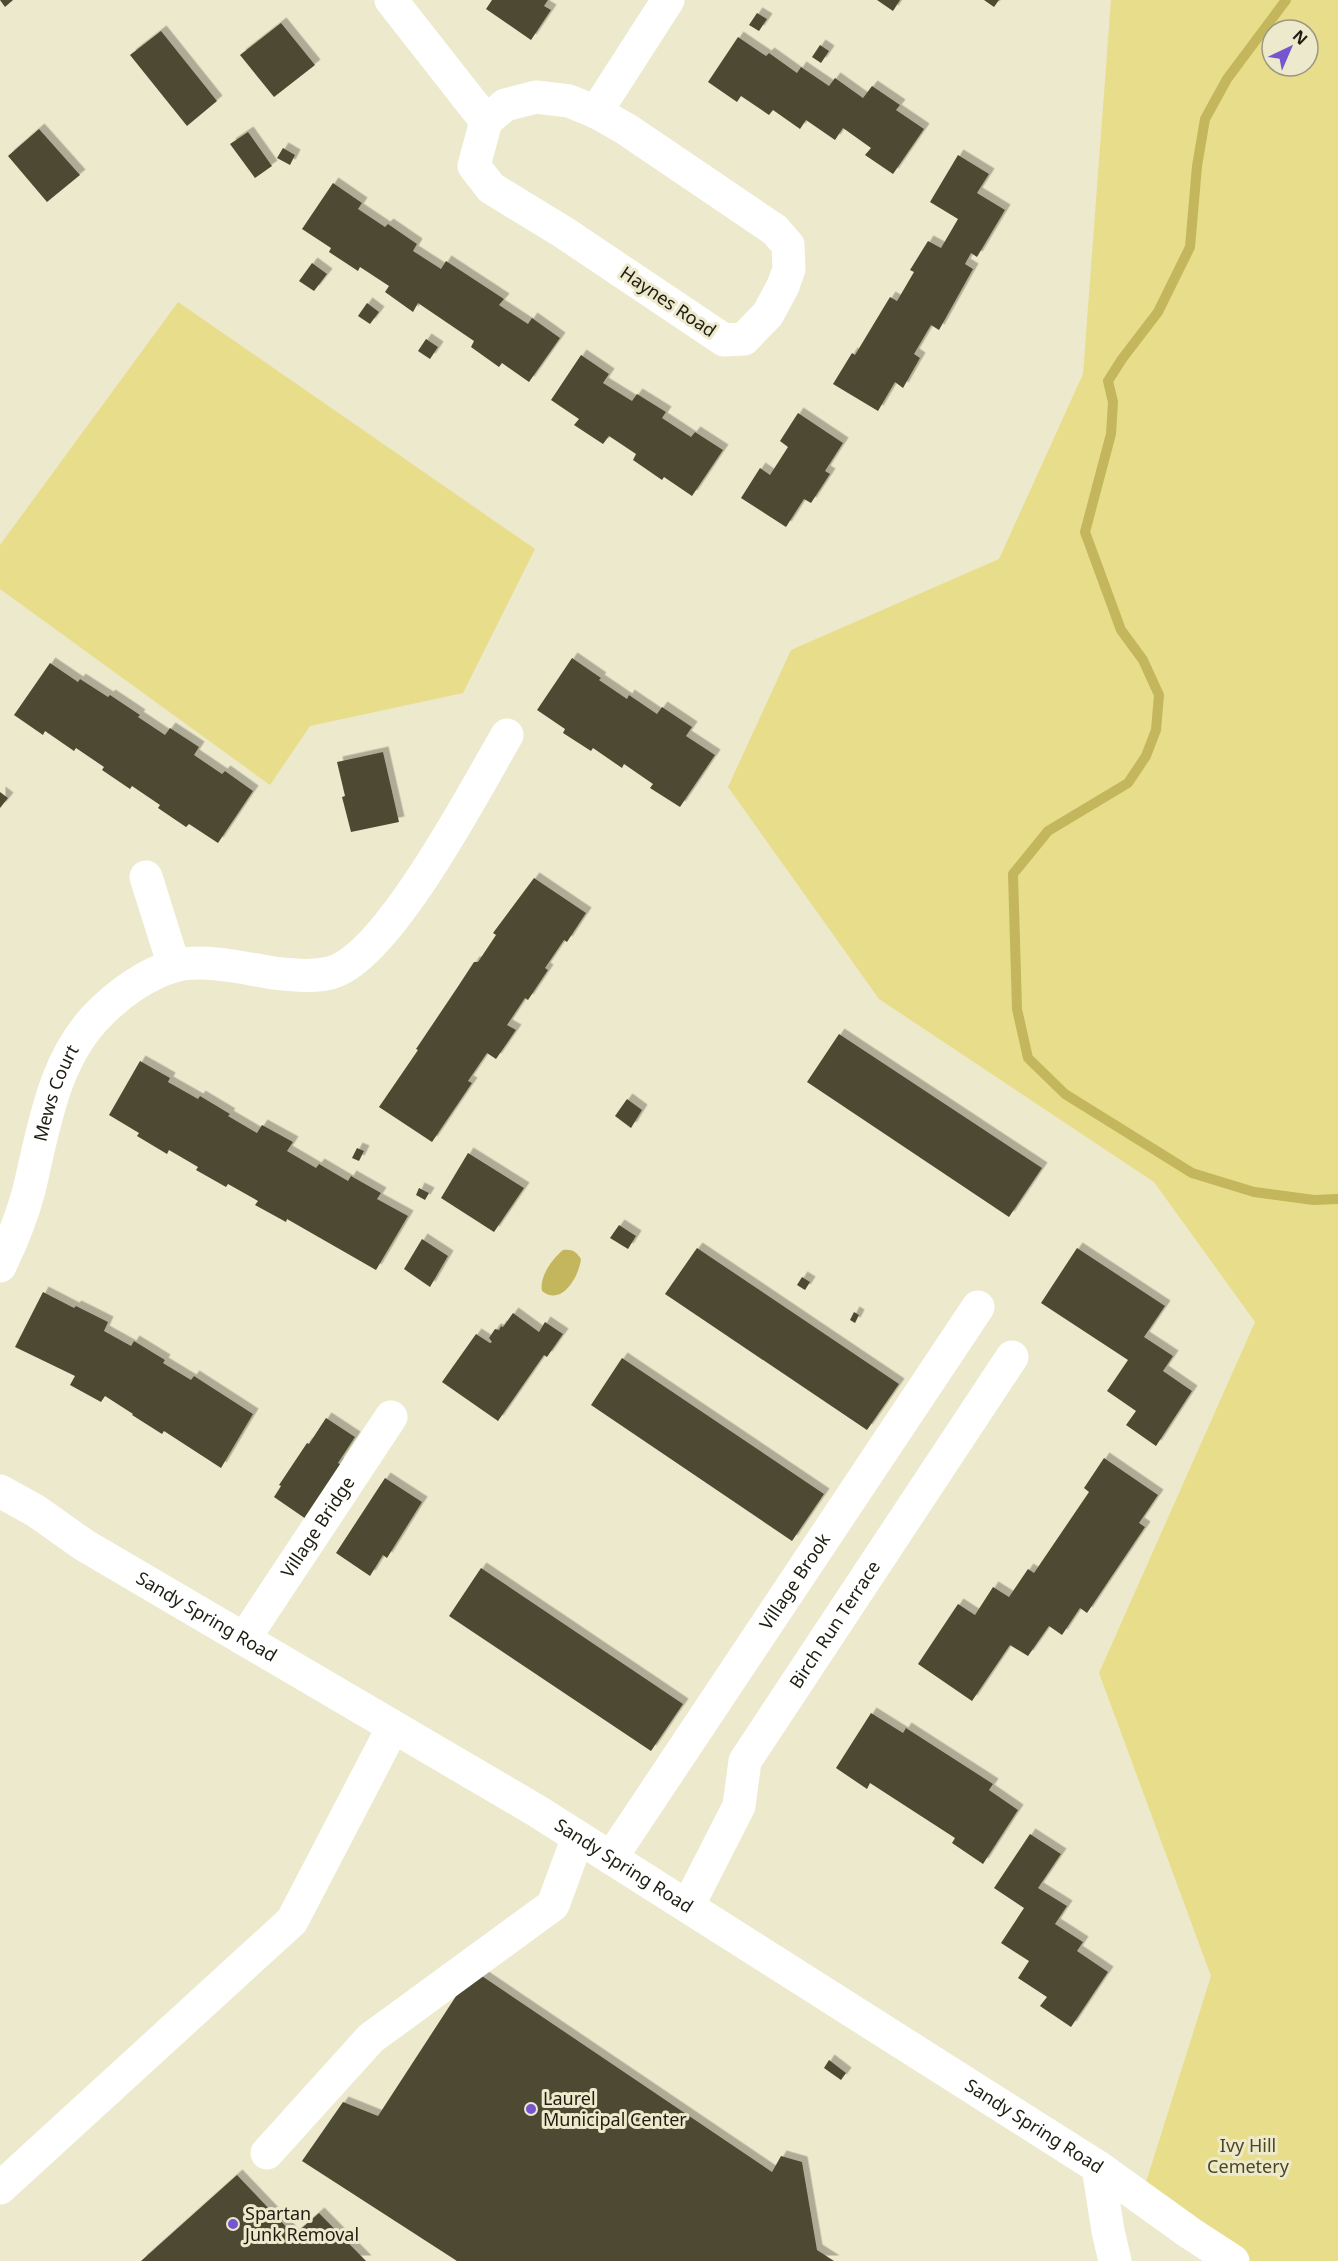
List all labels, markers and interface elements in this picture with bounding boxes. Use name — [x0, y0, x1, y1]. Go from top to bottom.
north arrow — [1260, 18, 1320, 78]
text: N — [1288, 25, 1313, 50]
street label: Haynes Road — [616, 260, 721, 342]
street label: Mews Court — [27, 1040, 84, 1144]
street label: Village Bridge — [275, 1471, 359, 1582]
street label: Village Brook — [753, 1528, 835, 1634]
street label: Birch Run Terrace — [783, 1556, 885, 1693]
street label: Sandy Spring Road — [132, 1565, 282, 1667]
street label: Sandy Spring Road — [551, 1812, 698, 1918]
street label: Sandy Spring Road — [961, 2073, 1108, 2178]
place label: Laurel Municipal Center — [543, 2086, 687, 2131]
marker: Laurel Municipal Center — [524, 2102, 538, 2116]
park label: Ivy Hill Cemetery — [1207, 2133, 1290, 2178]
place label: Spartan Junk Removal — [243, 2201, 359, 2246]
marker: Spartan Junk Removal — [226, 2217, 240, 2231]

